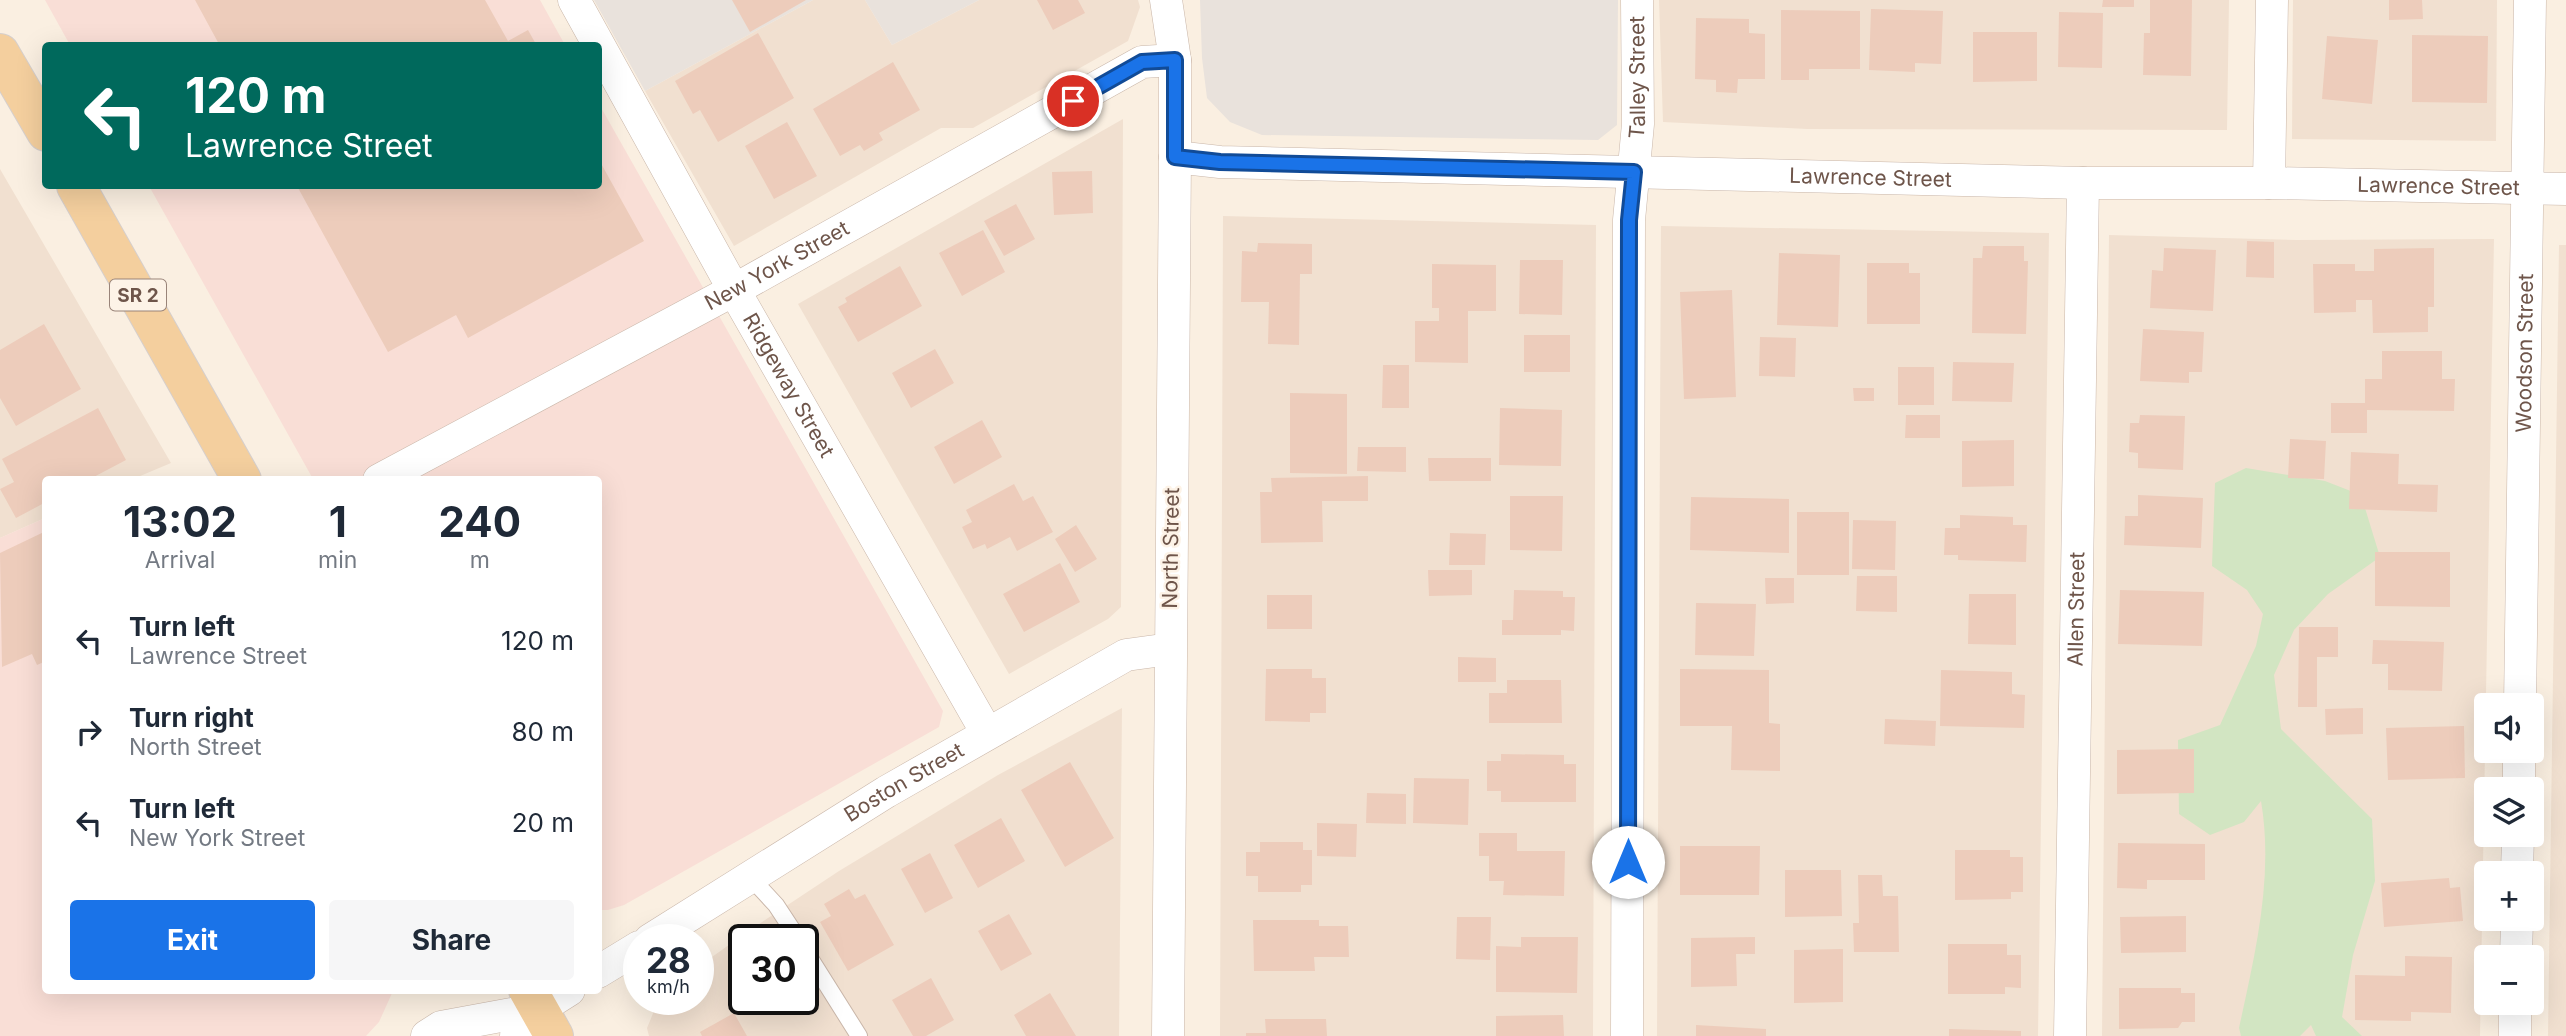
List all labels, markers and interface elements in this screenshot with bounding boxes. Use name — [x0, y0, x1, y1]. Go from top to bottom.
street label: Talley Street — [1624, 16, 1650, 140]
text: 120 m — [185, 66, 326, 125]
icon: left — [70, 70, 161, 161]
pin — [1043, 71, 1103, 131]
icon: arrive — [1054, 82, 1092, 120]
text: Lawrence Street — [185, 126, 433, 165]
street label: Lawrence Street — [1789, 163, 1952, 192]
street label: Lawrence Street — [2357, 172, 2520, 200]
street label: New York Street — [700, 215, 853, 315]
street label: Woodson Street — [2511, 273, 2538, 433]
road number: SR 2 — [110, 280, 166, 310]
street label: Ridgeway Street — [738, 309, 840, 462]
street label: North Street — [1157, 487, 1184, 609]
text: 13:02 — [123, 496, 237, 547]
text: 1 — [329, 496, 347, 547]
text: 240 — [438, 496, 521, 547]
text: Arrival — [145, 546, 215, 574]
text: min — [318, 546, 357, 574]
text: m — [470, 546, 490, 574]
street label: Allen Street — [2063, 551, 2089, 667]
text: Turn left — [129, 611, 235, 642]
icon: left — [70, 622, 108, 660]
text: 120 m — [501, 625, 574, 656]
text: Lawrence Street — [129, 642, 307, 670]
map controls — [2474, 693, 2544, 1015]
button: sound — [2474, 693, 2544, 763]
text: Turn right — [129, 702, 254, 733]
icon: right — [70, 713, 108, 751]
text: 80 m — [511, 716, 574, 747]
text: North Street — [129, 733, 262, 761]
street label: Boston Street — [840, 737, 968, 827]
button: layers — [2474, 777, 2544, 847]
text: Turn left — [129, 793, 235, 824]
icon: left — [70, 804, 108, 842]
text: 20 m — [512, 807, 574, 838]
text: New York Street — [129, 824, 305, 852]
position arrow — [1591, 825, 1665, 899]
button: + — [2474, 861, 2544, 931]
button: Exit — [70, 900, 315, 980]
button: Share — [329, 900, 574, 980]
speed limit sign: 30 — [728, 924, 819, 1015]
text: 28 — [646, 939, 691, 981]
button: − — [2474, 945, 2544, 1015]
text: km/h — [647, 976, 690, 997]

